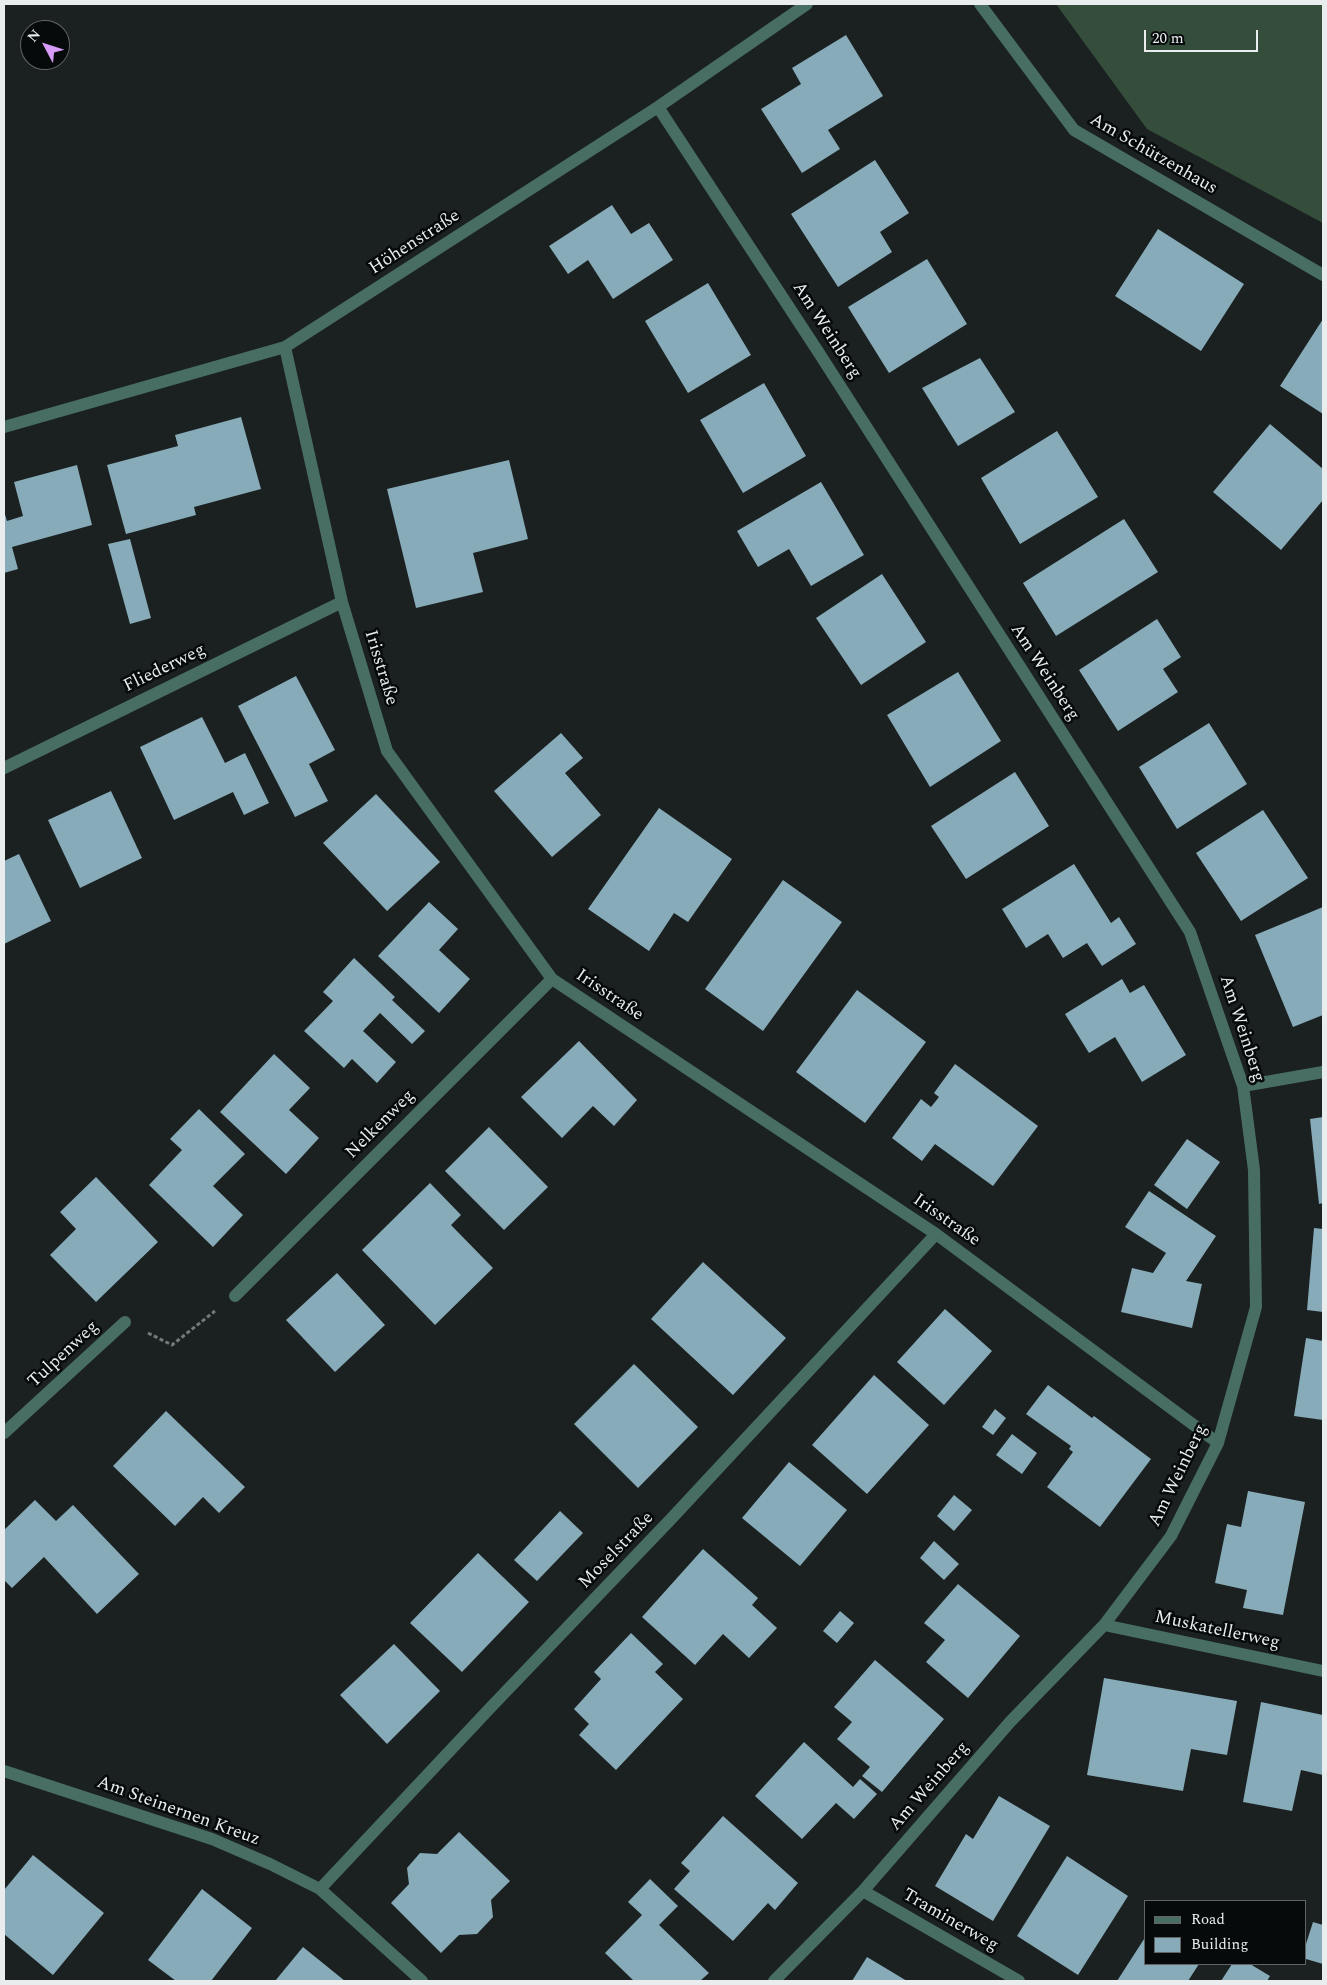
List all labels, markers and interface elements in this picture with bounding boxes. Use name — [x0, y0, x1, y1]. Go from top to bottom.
north arrow — [20, 20, 70, 70]
scale bar — [1147, 20, 1261, 52]
text: N — [22, 25, 46, 47]
text: 20 m — [1152, 27, 1184, 50]
street label: Am Schützenhaus — [1085, 110, 1221, 200]
street label: Höhenstraße — [366, 206, 464, 280]
street label: Am Weinberg — [787, 278, 865, 384]
street label: Am Weinberg — [1005, 620, 1083, 726]
street label: Irisstraße — [358, 628, 402, 708]
street label: Fliederweg — [121, 640, 209, 698]
street label: Irisstraße — [571, 965, 647, 1027]
street label: Am Weinberg — [1214, 973, 1268, 1085]
street label: Nelkenweg — [342, 1086, 420, 1164]
street label: Irisstraße — [908, 1190, 984, 1252]
street label: Tulpenweg — [24, 1317, 104, 1393]
street label: Am Weinberg — [1145, 1421, 1213, 1531]
street label: Moselstraße — [575, 1508, 659, 1594]
street label: Muskatellerweg — [1152, 1607, 1282, 1655]
street label: Am Weinberg — [885, 1738, 975, 1836]
street label: Am Steinernen Kreuz — [93, 1772, 263, 1852]
street label: Traminerweg — [898, 1885, 1002, 1957]
legend — [1144, 1900, 1307, 1965]
text: Road — [1191, 1908, 1225, 1931]
text: Building — [1191, 1933, 1248, 1956]

